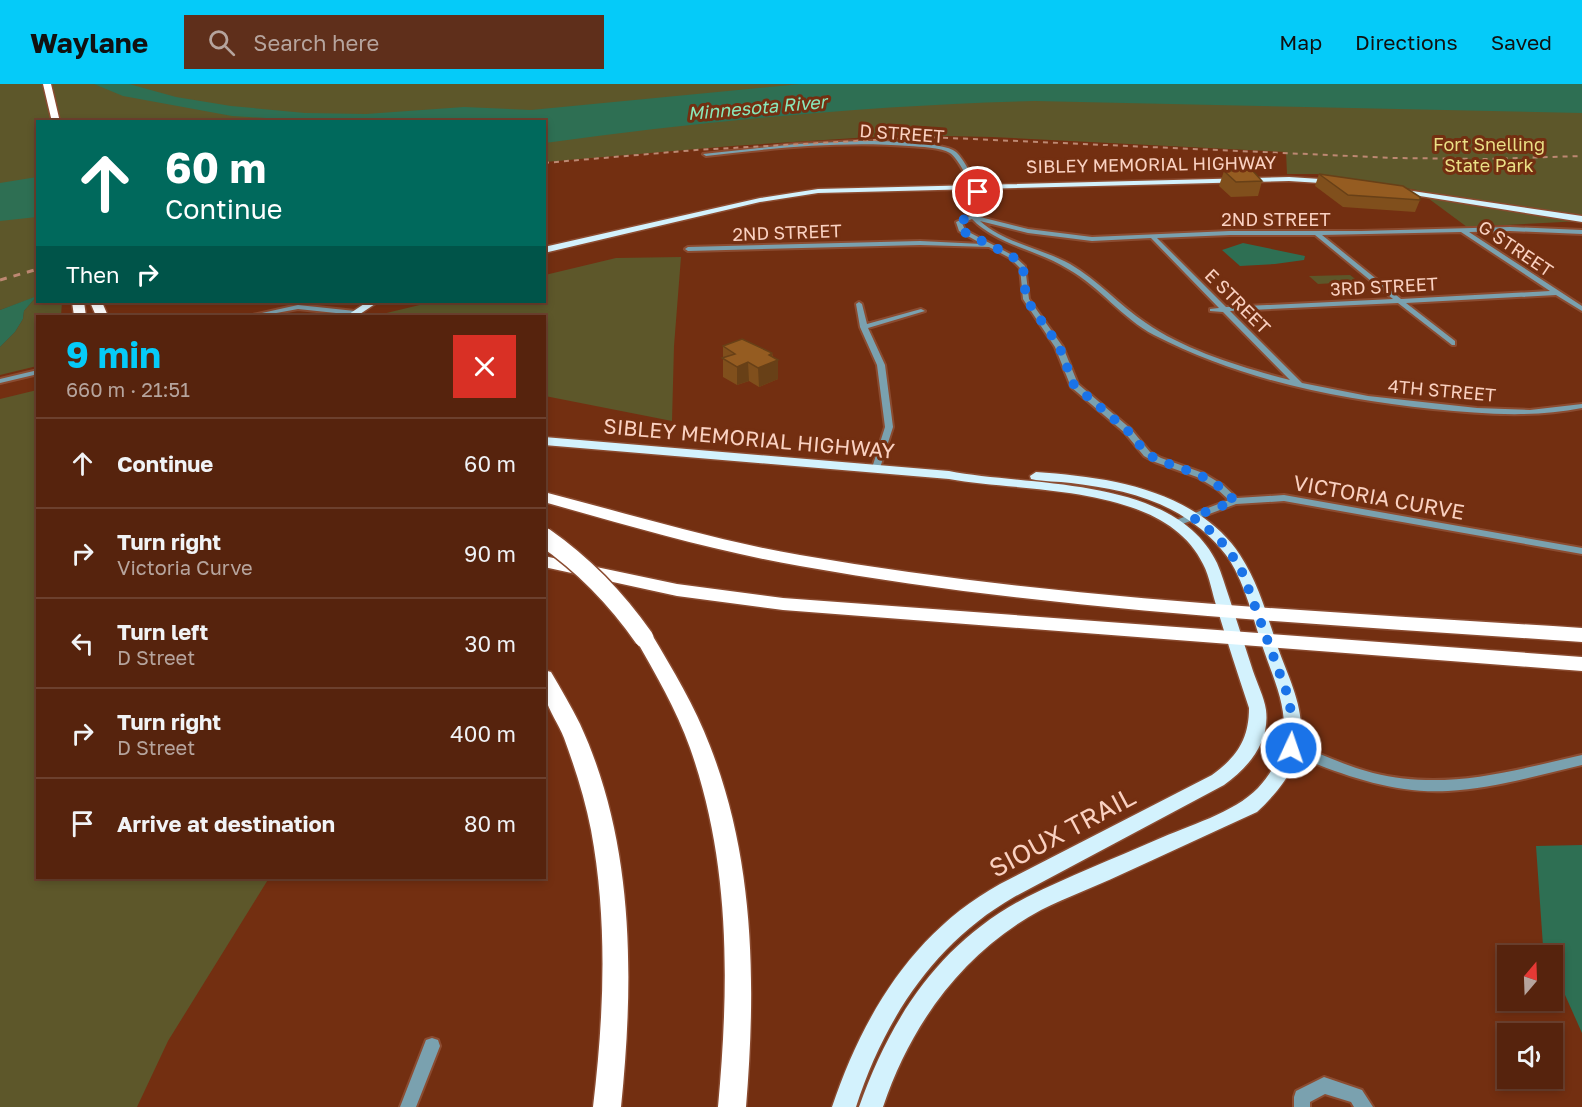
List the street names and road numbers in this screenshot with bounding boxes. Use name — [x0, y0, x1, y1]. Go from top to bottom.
street label: D STREET — [859, 119, 945, 147]
street label: SIBLEY MEMORIAL HIGHWAY — [1026, 151, 1277, 177]
street label: 2ND STREET — [1221, 208, 1331, 230]
street label: G STREET — [1475, 215, 1557, 281]
street label: 2ND STREET — [732, 219, 842, 245]
street label: E STREET — [1201, 264, 1275, 338]
street label: 3RD STREET — [1330, 272, 1438, 300]
street label: 4TH STREET — [1387, 374, 1497, 406]
street label: SIBLEY MEMORIAL HIGHWAY — [602, 412, 896, 464]
street label: VICTORIA CURVE — [1291, 469, 1467, 525]
street label: SIOUX TRAIL — [984, 780, 1140, 883]

